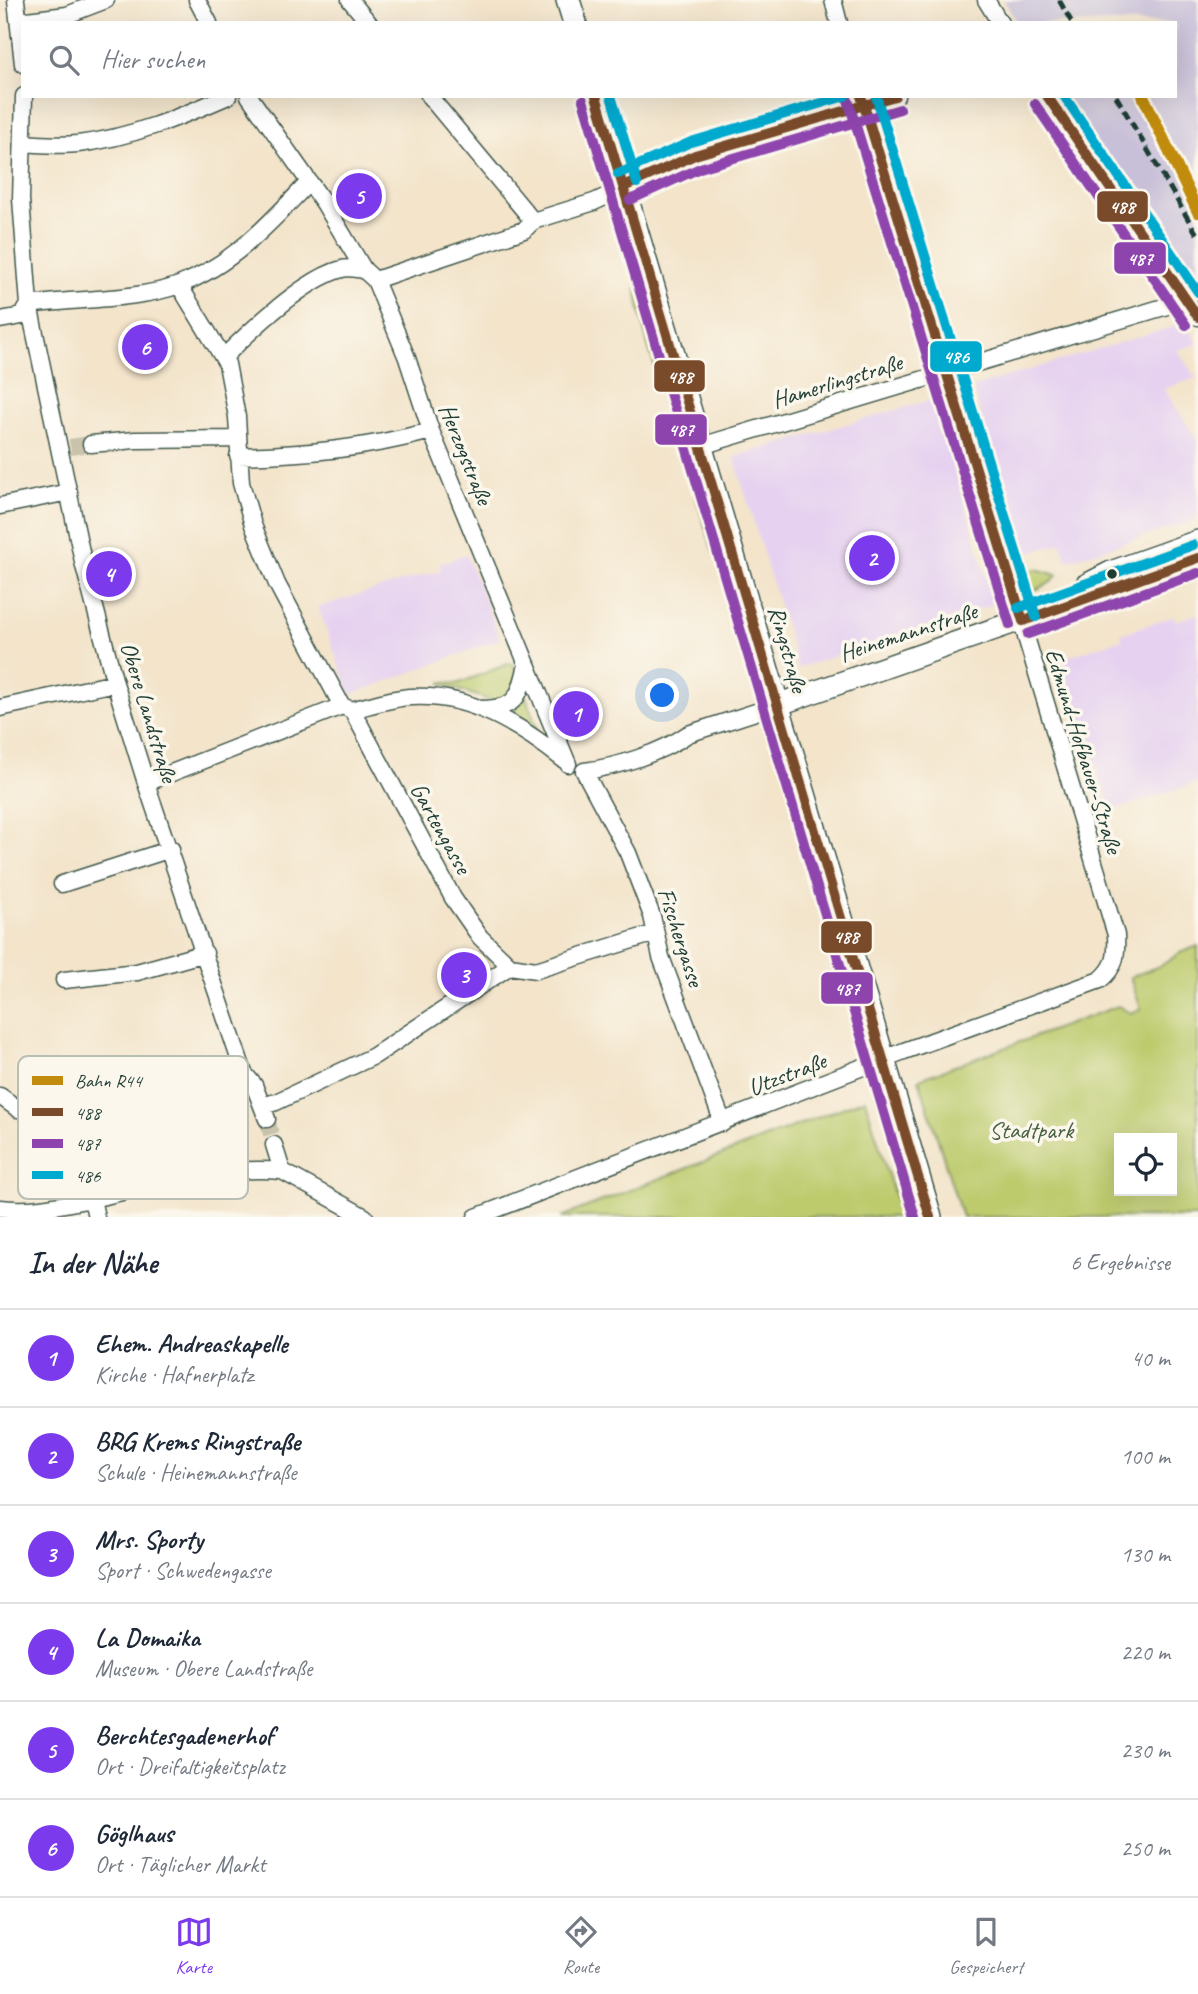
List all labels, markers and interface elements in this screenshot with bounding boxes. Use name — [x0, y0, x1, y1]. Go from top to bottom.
search box — [21, 21, 1177, 98]
icon: search — [45, 41, 83, 79]
text: Hier suchen — [101, 43, 205, 76]
pin: 5 — [336, 170, 382, 222]
line badge: 488 — [1096, 190, 1149, 223]
text: 488 — [1109, 195, 1137, 219]
line badge: 487 — [1113, 241, 1167, 275]
text: 487 — [1127, 247, 1155, 271]
pin: 6 — [122, 321, 168, 373]
line badge: 486 — [929, 340, 983, 373]
text: 486 — [943, 345, 971, 369]
street label: Hamerlingstraße — [768, 346, 908, 415]
line badge: 488 — [653, 359, 706, 393]
text: 488 — [667, 365, 695, 389]
street label: Herzogstraße — [432, 399, 501, 511]
line badge: 487 — [654, 413, 708, 446]
text: 487 — [668, 418, 696, 442]
pin: 2 — [849, 532, 895, 584]
pin: 4 — [86, 548, 132, 600]
unlabelled marker — [1105, 567, 1119, 581]
street label: Heinemannstraße — [835, 595, 983, 668]
street label: Ringstraße — [761, 602, 815, 698]
street label: Obere Landstraße — [113, 638, 185, 788]
street label: Edmund-Hofbauer-Straße — [1039, 645, 1130, 859]
your location — [645, 678, 679, 712]
pin: 1 — [553, 688, 599, 740]
street label: Gartengasse — [404, 777, 479, 881]
street label: Fischergasse — [651, 884, 712, 992]
line badge: 488 — [820, 920, 873, 954]
text: 488 — [833, 925, 861, 949]
pin: 3 — [441, 949, 487, 1001]
line badge: 487 — [820, 971, 874, 1005]
text: 487 — [834, 977, 862, 1001]
street label: Utzstraße — [744, 1045, 832, 1102]
legend — [18, 1056, 248, 1199]
text: Bahn R44 — [75, 1069, 144, 1093]
text: 488 — [75, 1101, 103, 1125]
park label: Stadtpark — [989, 1115, 1075, 1145]
text: 487 — [75, 1132, 102, 1156]
map controls — [1114, 1133, 1177, 1196]
button: locate — [1114, 1133, 1177, 1196]
text: 486 — [75, 1164, 102, 1188]
text: In der Nähe — [28, 1244, 157, 1282]
text: 6 Ergebnisse — [1070, 1248, 1170, 1277]
text: Ehem. Andreaskapelle — [95, 1327, 288, 1360]
text: 1 — [46, 1344, 56, 1373]
text: 40 m — [1131, 1344, 1170, 1373]
text: Kirche · Hafnerplatz — [95, 1360, 253, 1389]
text: BRG Krems Ringstraße — [95, 1425, 300, 1458]
text: 2 — [46, 1442, 56, 1471]
text: 100 m — [1121, 1442, 1170, 1471]
text: Schule · Heinemannstraße — [95, 1458, 297, 1487]
text: Mrs. Sporty — [95, 1523, 203, 1556]
text: 3 — [46, 1540, 56, 1569]
text: 130 m — [1121, 1540, 1170, 1569]
text: Sport · Schwedengasse — [95, 1556, 271, 1585]
text: La Domaika — [95, 1621, 200, 1654]
text: 4 — [46, 1638, 56, 1667]
text: 220 m — [1121, 1638, 1170, 1667]
text: Museum · Obere Landstraße — [95, 1654, 312, 1683]
text: Berchtesgadenerhof — [95, 1719, 273, 1752]
text: 5 — [46, 1736, 56, 1765]
text: 230 m — [1121, 1736, 1170, 1765]
text: Ort · Dreifaltigkeitsplatz — [95, 1752, 285, 1781]
text: Göglhaus — [95, 1817, 173, 1850]
text: 6 — [46, 1834, 56, 1863]
text: 250 m — [1121, 1834, 1170, 1863]
text: Ort · Täglicher Markt — [95, 1850, 266, 1879]
tab: Karte — [175, 1913, 213, 1979]
tab: Route — [562, 1913, 600, 1979]
tab: Gespeichert — [949, 1913, 1023, 1979]

